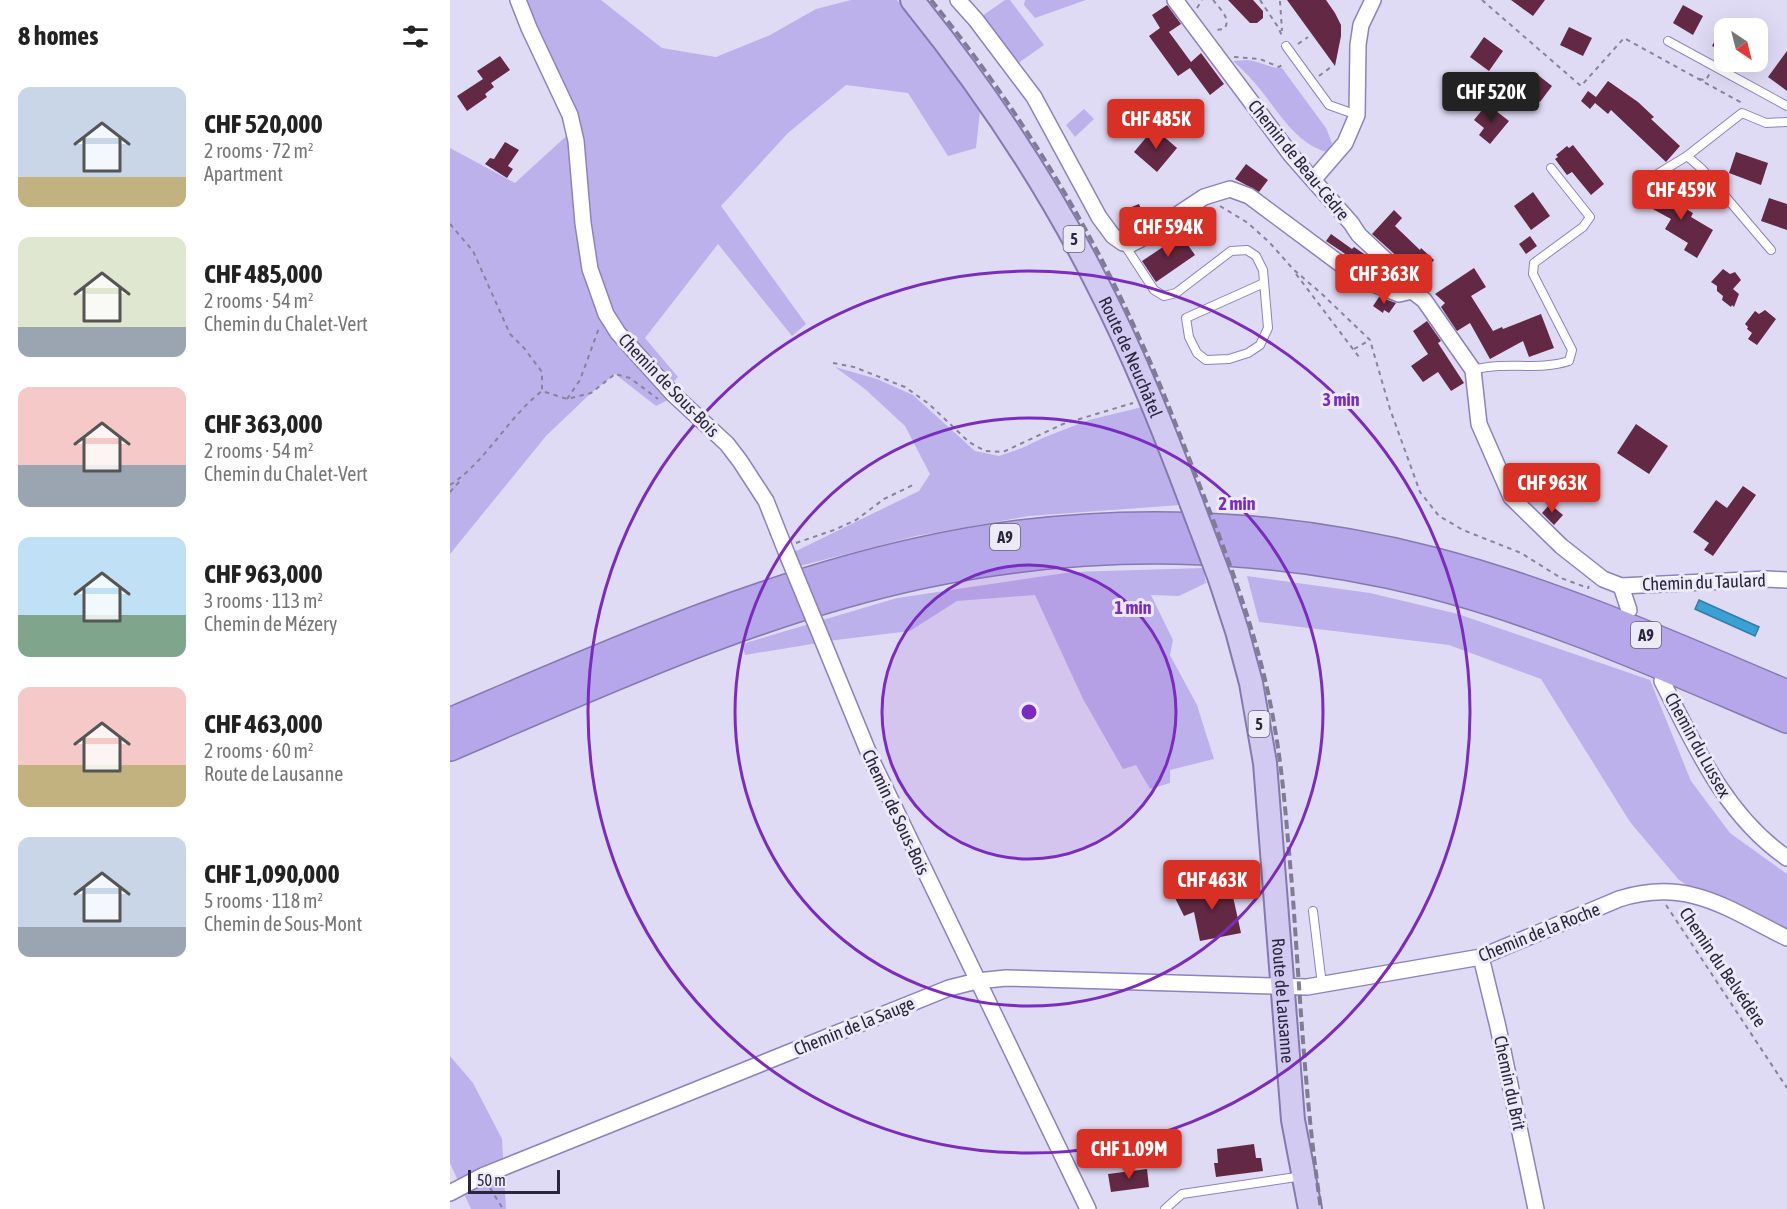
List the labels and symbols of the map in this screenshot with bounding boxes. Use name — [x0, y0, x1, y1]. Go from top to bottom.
north arrow — [1714, 18, 1768, 72]
pin: CHF 520K — [1429, 72, 1553, 123]
street label: Chemin de Beau-Cèdre — [1244, 96, 1354, 224]
pin: CHF 485K — [1094, 99, 1218, 150]
pin: CHF 459K — [1619, 170, 1743, 221]
pin: CHF 594K — [1106, 207, 1230, 258]
road number: 5 — [1064, 226, 1084, 252]
pin: CHF 363K — [1322, 254, 1446, 305]
street label: Route de Neuchâtel — [1095, 293, 1167, 420]
street label: Chemin de Sous-Bois — [614, 329, 724, 441]
text: 3 min — [1323, 389, 1360, 410]
pin: CHF 963K — [1490, 463, 1614, 514]
text: 2 min — [1219, 493, 1256, 514]
road number: A9 — [990, 524, 1020, 550]
street label: Chemin du Taulard — [1642, 569, 1766, 595]
text: 1 min — [1115, 597, 1152, 618]
road number: A9 — [1631, 622, 1661, 648]
street label: Chemin du Lussex — [1661, 689, 1735, 801]
centre of rings — [1019, 702, 1039, 722]
road number: 5 — [1248, 711, 1270, 737]
street label: Chemin de Sous-Bois — [858, 746, 934, 878]
pin: CHF 463K — [1150, 860, 1274, 911]
street label: Chemin de la Roche — [1475, 898, 1603, 966]
street label: Chemin du Belvédère — [1675, 903, 1771, 1031]
street label: Route de Lausanne — [1268, 937, 1299, 1064]
street label: Chemin de la Sauge — [791, 992, 917, 1060]
street label: Chemin du Brit — [1490, 1034, 1530, 1132]
pin: CHF 1.09M — [1060, 1129, 1198, 1180]
scale bar — [468, 1167, 560, 1194]

